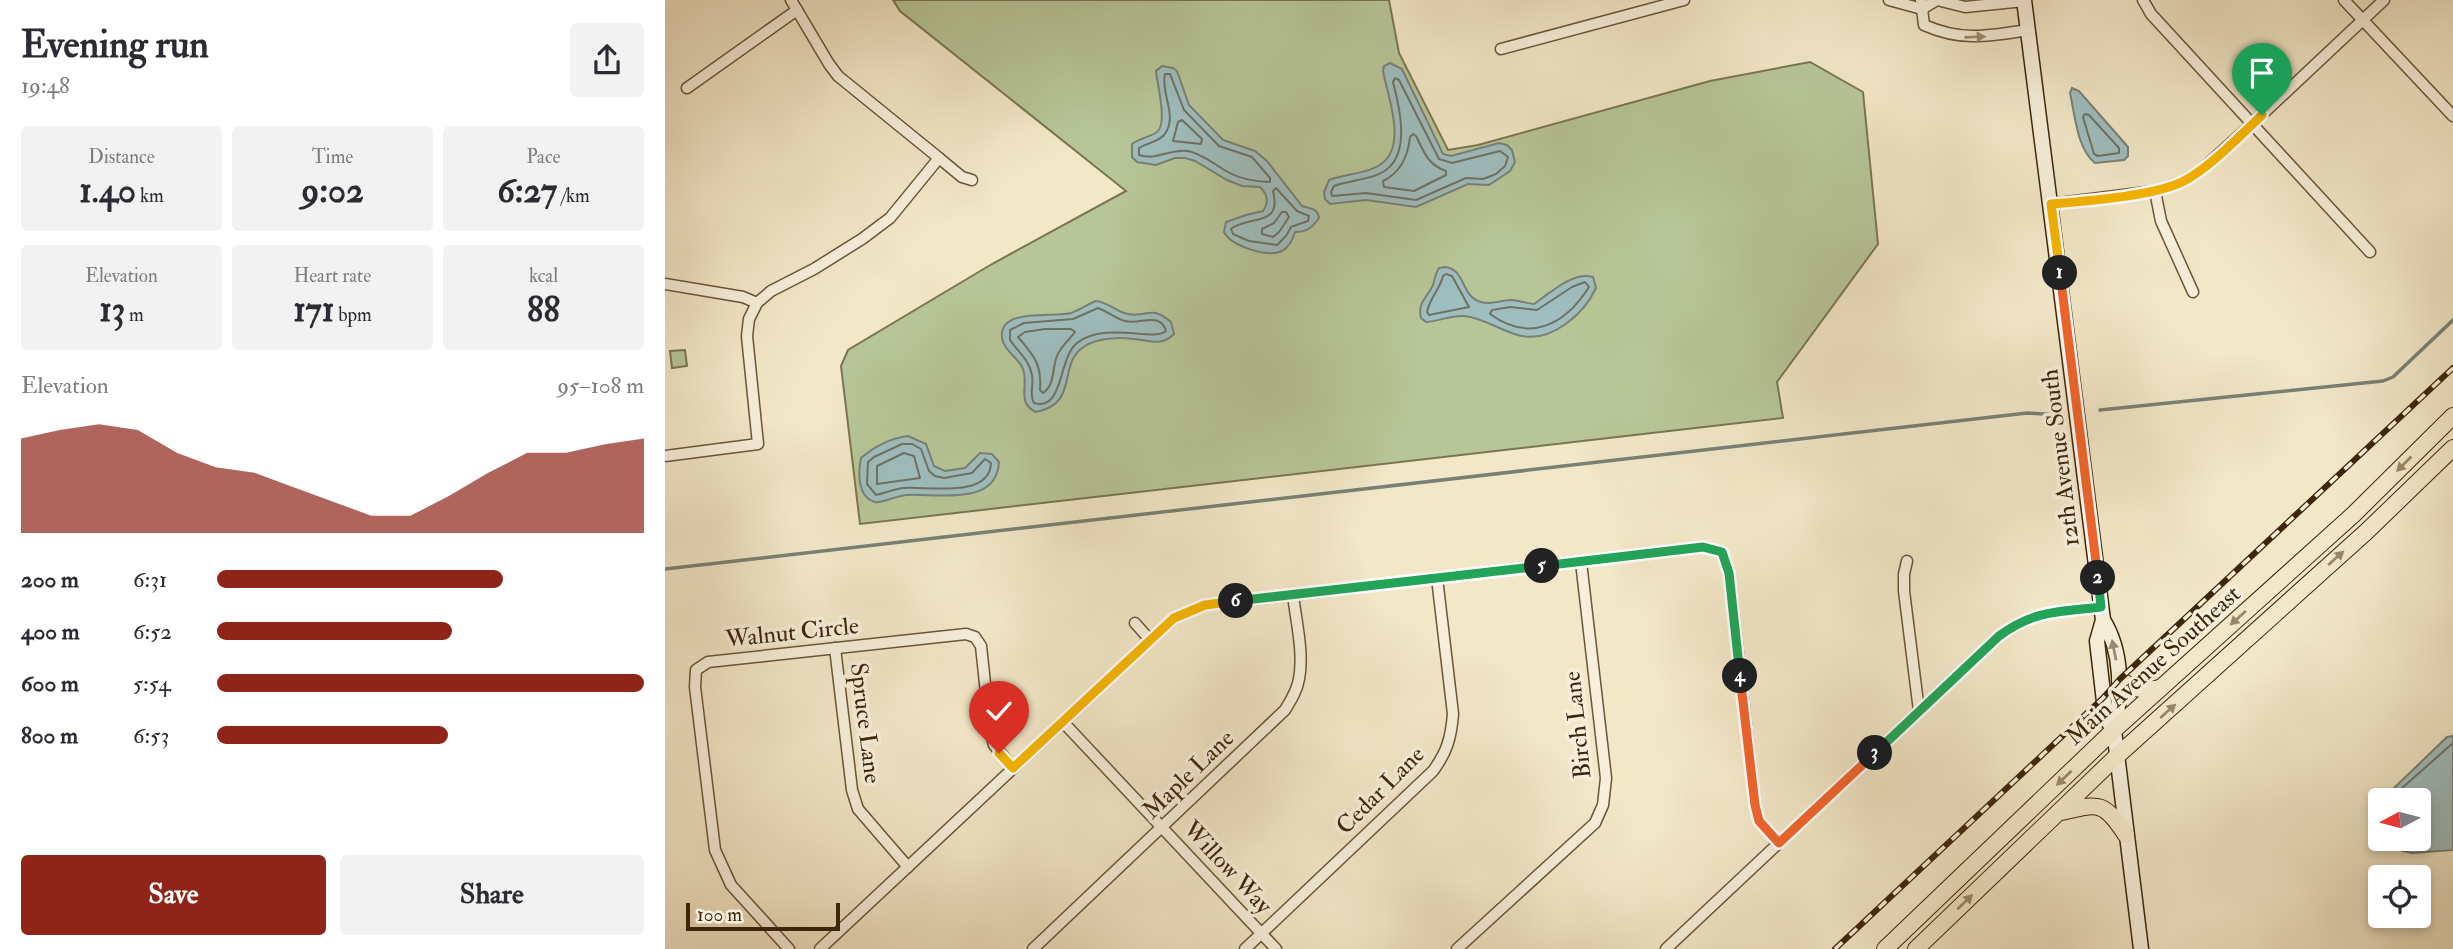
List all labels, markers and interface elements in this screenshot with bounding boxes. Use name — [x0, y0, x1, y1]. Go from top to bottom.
text: Evening run — [21, 21, 209, 69]
button: share — [570, 23, 644, 97]
one-way arrow — [1964, 31, 1986, 42]
pin — [2232, 43, 2292, 115]
icon: arrive — [2243, 54, 2281, 92]
text: 19:48 — [21, 71, 70, 100]
text: Distance — [88, 145, 155, 169]
text: Time — [312, 145, 353, 169]
text: Pace — [526, 145, 561, 169]
text: 1.40 — [79, 169, 136, 213]
text: 9:02 — [301, 169, 364, 213]
text: 6:27 — [497, 169, 557, 213]
text: km — [136, 184, 164, 208]
text: /km — [557, 184, 590, 208]
pin: 1 — [2043, 256, 2077, 290]
text: 1 — [2056, 260, 2063, 284]
text: Elevation — [85, 264, 158, 288]
text: Heart rate — [294, 264, 371, 288]
text: kcal — [529, 264, 558, 288]
text: 13 — [99, 288, 125, 332]
text: 171 — [293, 288, 334, 332]
text: 88 — [527, 288, 560, 332]
text: m — [125, 303, 144, 327]
text: bpm — [334, 303, 372, 327]
street label: 12th Avenue South — [2034, 367, 2087, 548]
text: Elevation — [21, 371, 109, 400]
text: 95–108 m — [557, 371, 644, 400]
one-way arrow — [2396, 455, 2413, 472]
pin: 5 — [1525, 548, 1559, 584]
one-way arrow — [2328, 551, 2345, 566]
text: 5 — [1537, 553, 1546, 577]
pin: 2 — [2081, 560, 2115, 596]
text: 200 m — [21, 565, 79, 594]
text: 6:31 — [133, 565, 167, 594]
text: 2 — [2093, 565, 2102, 589]
street label: Main Avenue Southeast — [2059, 578, 2247, 752]
pin: 6 — [1219, 584, 1253, 618]
text: 6 — [1231, 588, 1240, 612]
street label: Walnut Circle — [723, 610, 860, 655]
one-way arrow — [2230, 610, 2247, 626]
text: 400 m — [21, 617, 80, 646]
text: 6:52 — [133, 617, 172, 646]
one-way arrow — [2108, 639, 2119, 661]
pin: 4 — [1723, 658, 1757, 694]
street label: Spruce Lane — [843, 661, 888, 785]
text: 4 — [1734, 663, 1745, 687]
text: 600 m — [21, 669, 79, 698]
text: 5:54 — [133, 669, 171, 698]
street label: Birch Lane — [1556, 670, 1599, 780]
pin — [969, 681, 1029, 753]
icon: check — [980, 692, 1018, 730]
one-way arrow — [2159, 703, 2176, 719]
text: 800 m — [21, 721, 78, 750]
text: 6:53 — [133, 721, 169, 750]
street label: Maple Lane — [1136, 723, 1241, 826]
pin: 3 — [1857, 736, 1893, 770]
street label: Cedar Lane — [1329, 739, 1431, 841]
text: 3 — [1871, 740, 1878, 764]
one-way arrow — [2056, 769, 2073, 786]
north arrow — [2368, 788, 2431, 850]
map controls — [2368, 788, 2431, 928]
street label: Willow Way — [1176, 813, 1279, 921]
button: Save — [21, 855, 326, 935]
button: Share — [340, 855, 644, 935]
button: locate — [2368, 865, 2431, 928]
one-way arrow — [1957, 893, 1974, 910]
scale bar — [686, 900, 840, 932]
text: 100 m — [697, 903, 742, 927]

